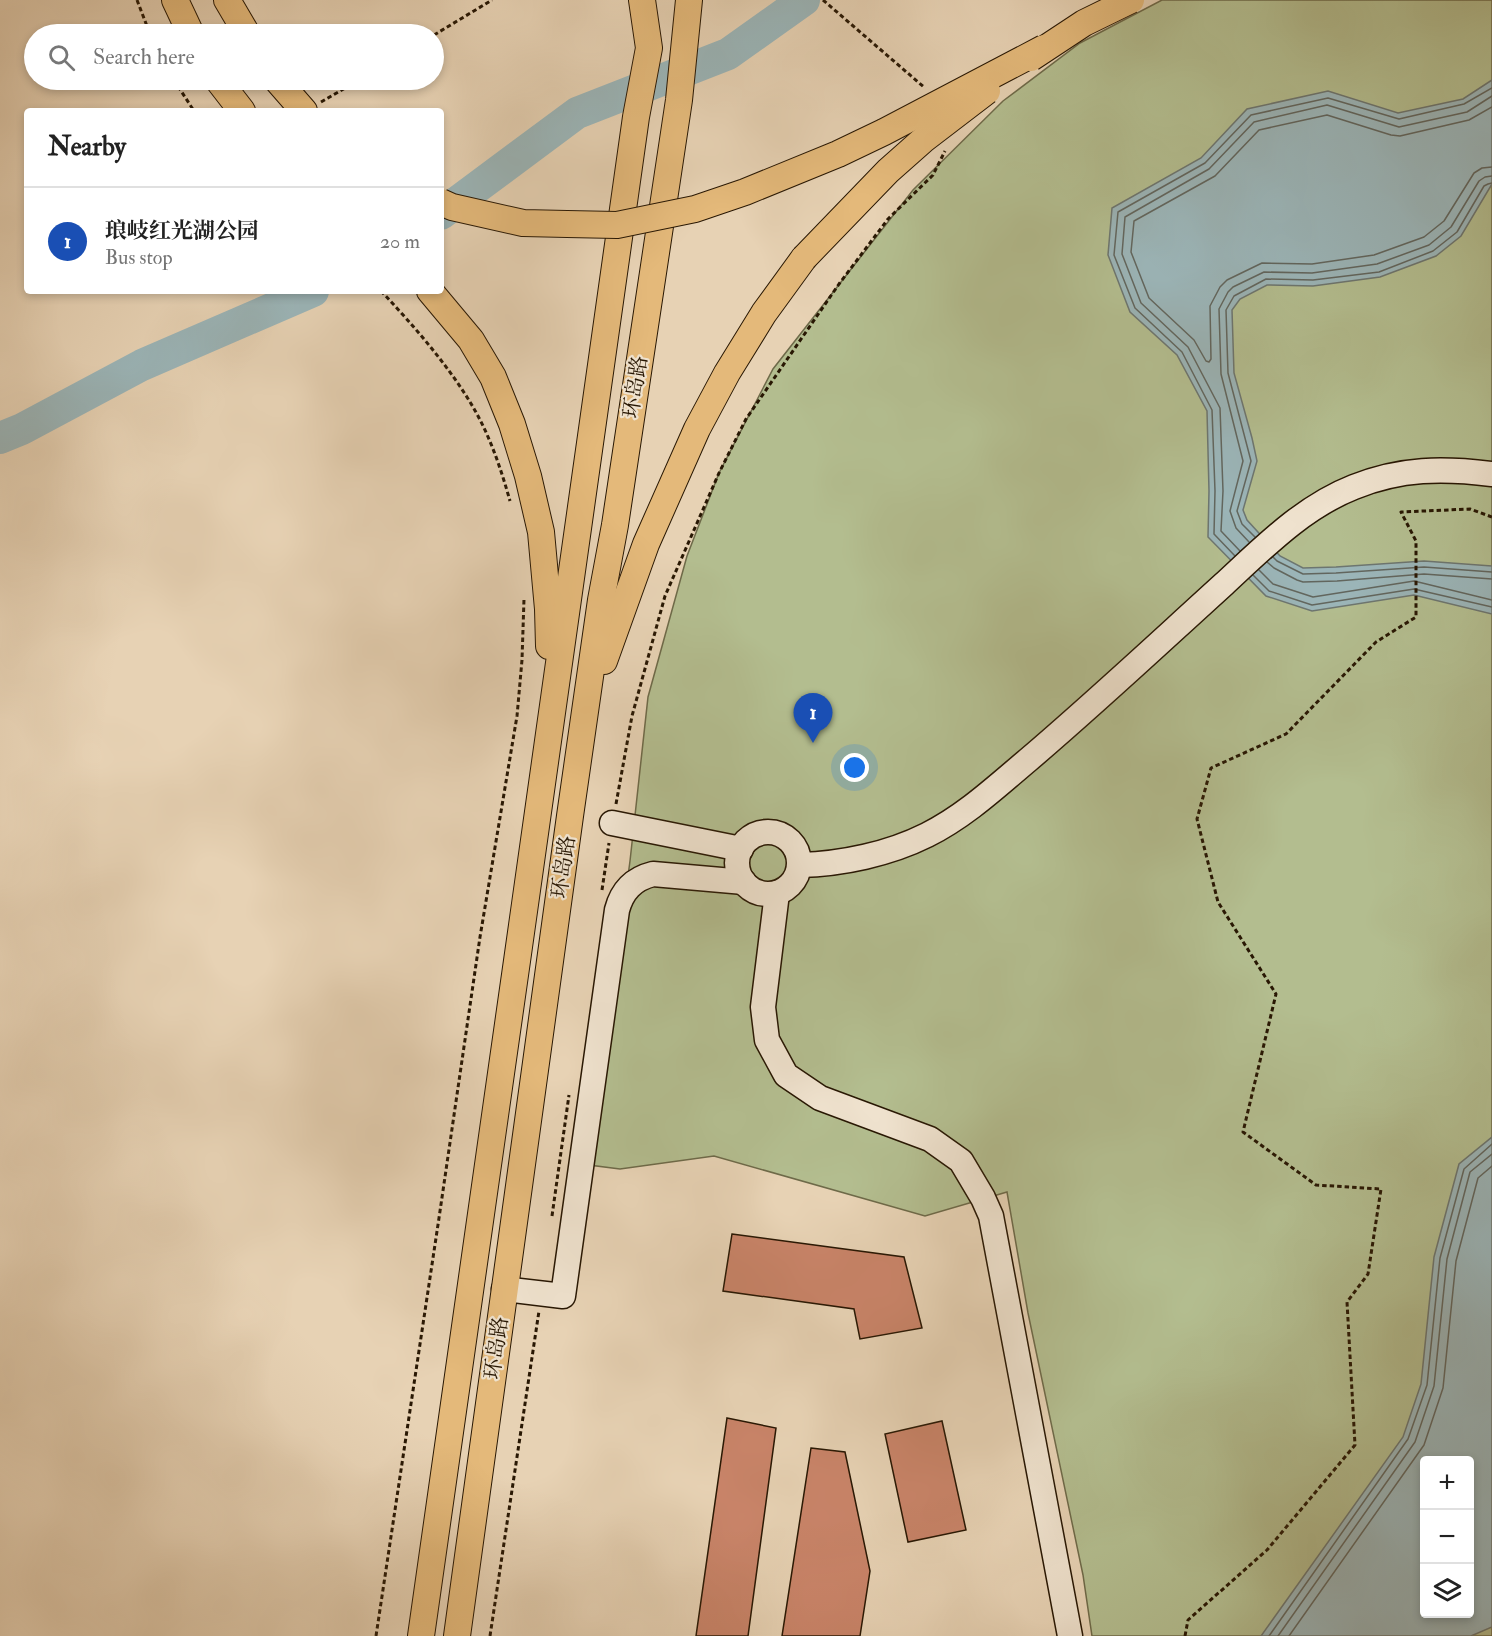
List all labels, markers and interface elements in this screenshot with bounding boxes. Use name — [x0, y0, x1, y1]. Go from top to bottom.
search box — [24, 24, 444, 90]
icon: search — [45, 41, 78, 74]
text: Search here — [93, 43, 195, 71]
text: Nearby — [48, 131, 126, 163]
text: 琅岐红光湖公园 — [105, 217, 259, 245]
text: 1 — [64, 229, 71, 254]
text: 20 m — [380, 229, 420, 254]
text: Bus stop — [105, 245, 173, 270]
street label: 环岛路 — [617, 354, 654, 420]
pin: 1 — [794, 694, 832, 743]
your location — [840, 753, 869, 782]
street label: 环岛路 — [546, 834, 581, 900]
street label: 环岛路 — [479, 1315, 514, 1381]
map controls — [1420, 1456, 1474, 1618]
button: + — [1420, 1456, 1474, 1510]
button: − — [1420, 1510, 1474, 1564]
button: layers — [1420, 1564, 1474, 1618]

